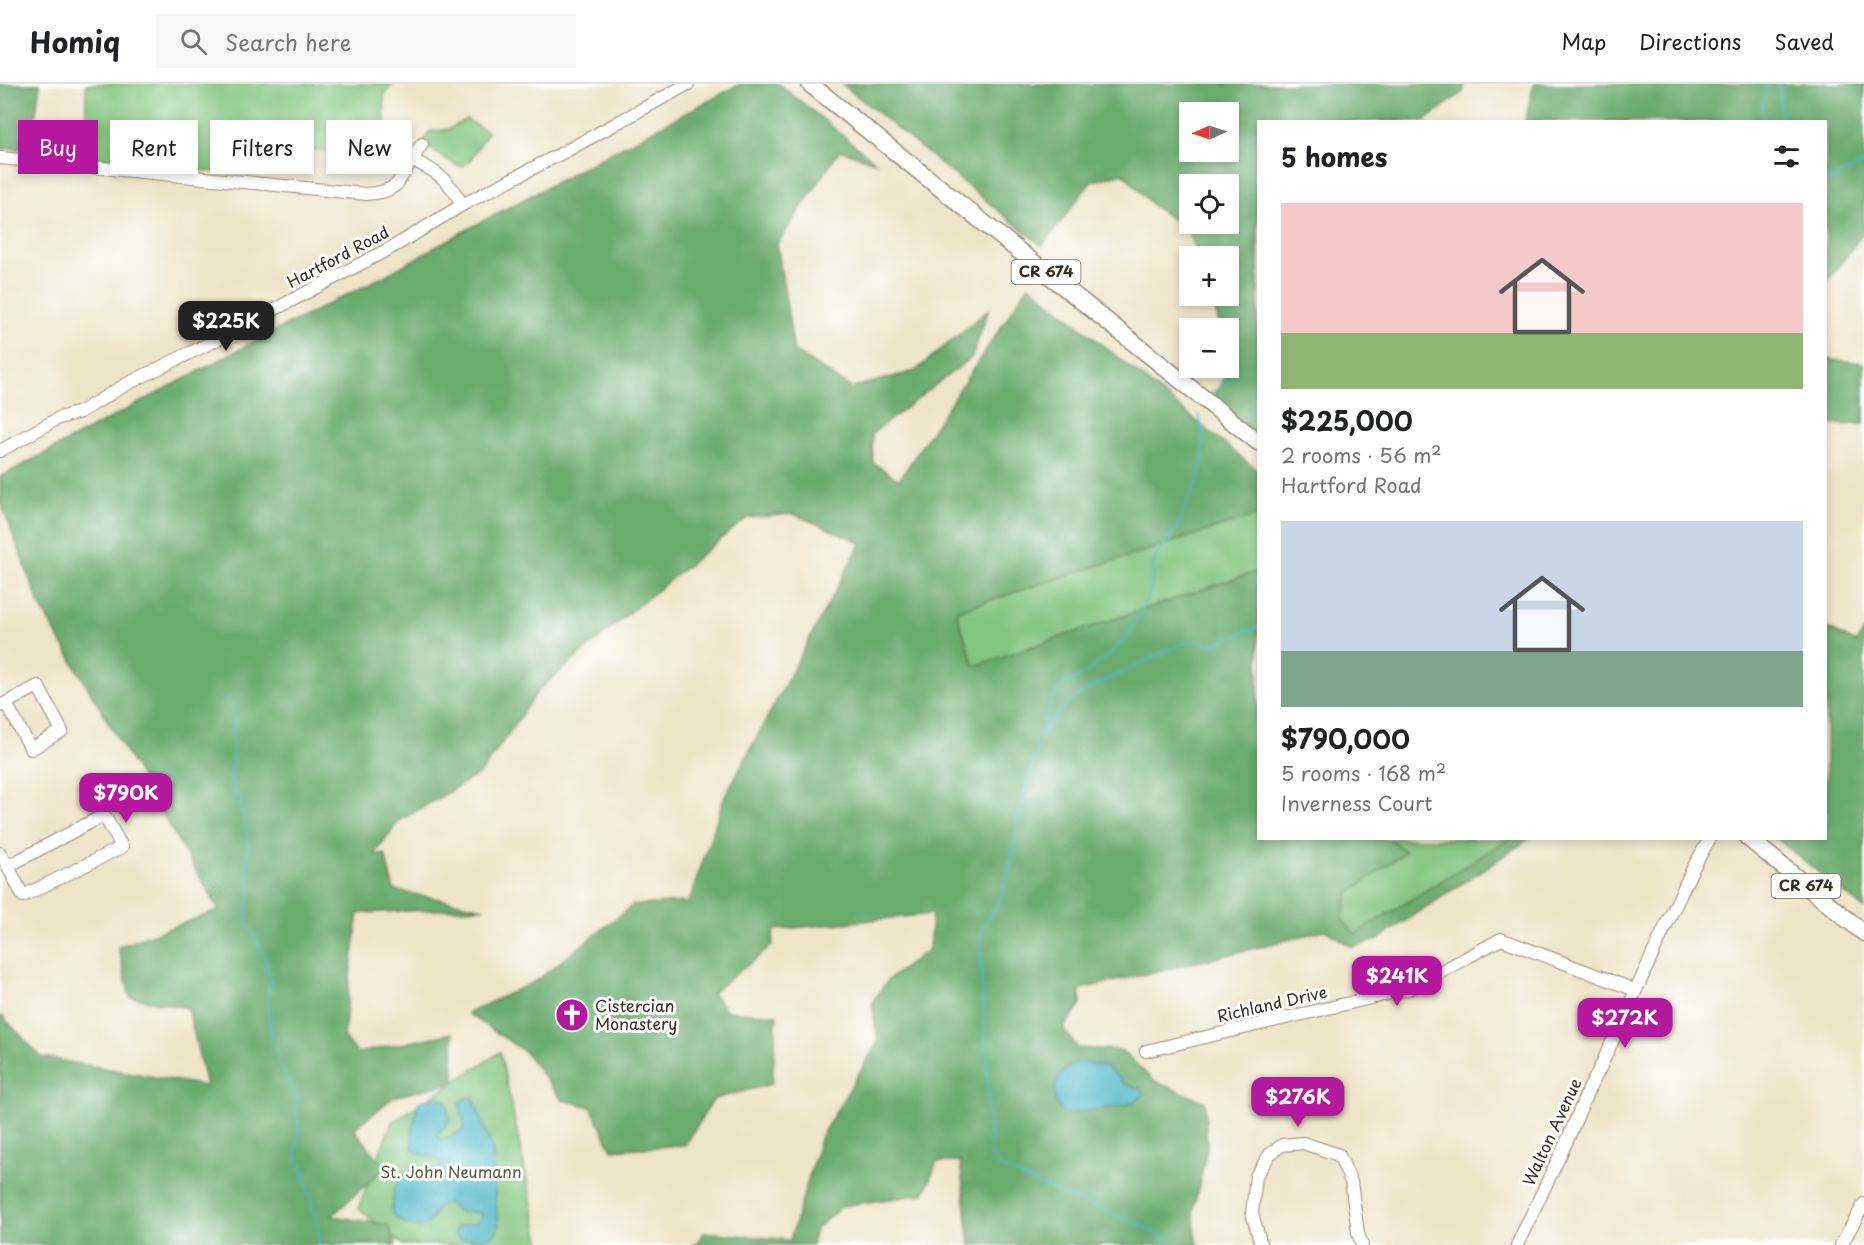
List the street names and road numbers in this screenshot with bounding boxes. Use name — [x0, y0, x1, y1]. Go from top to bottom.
street label: Hartford Road — [282, 219, 393, 293]
road number: CR 674 — [1012, 260, 1080, 284]
road number: CR 674 — [1772, 874, 1840, 898]
street label: Richland Drive — [1214, 979, 1329, 1027]
street label: Walton Avenue — [1516, 1073, 1587, 1189]

